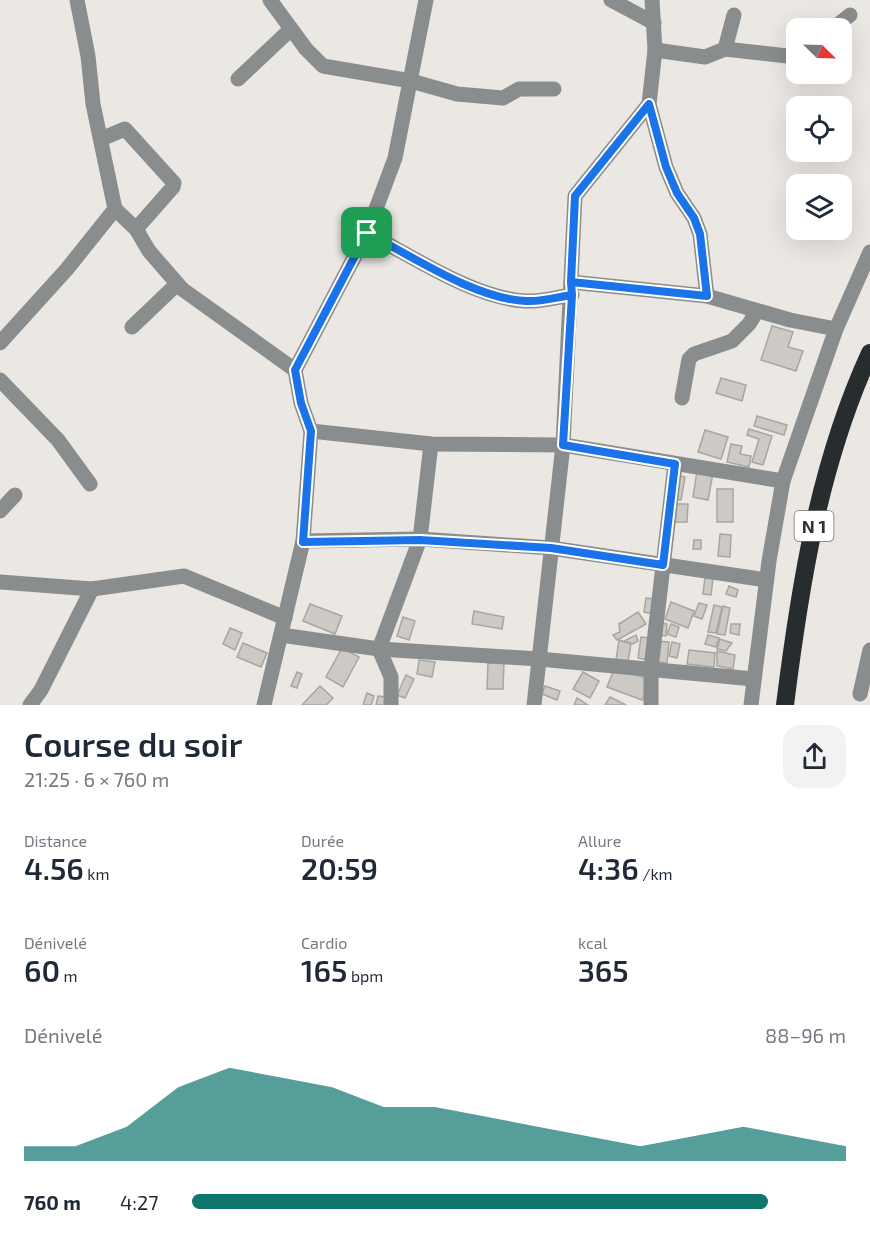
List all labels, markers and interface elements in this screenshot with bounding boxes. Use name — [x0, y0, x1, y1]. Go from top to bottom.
north arrow — [786, 18, 852, 84]
map controls — [786, 18, 852, 240]
button: locate — [786, 96, 852, 162]
button: layers — [786, 174, 852, 240]
pin — [341, 207, 392, 258]
icon: arrive — [350, 216, 383, 249]
road number: N 1 — [794, 511, 834, 541]
text: Course du soir — [24, 724, 243, 764]
button: share — [783, 725, 846, 788]
text: 21:25 · 6 × 760 m — [24, 767, 169, 791]
text: Distance — [24, 831, 87, 850]
text: Durée — [301, 831, 344, 850]
text: Allure — [578, 831, 621, 850]
text: 4.56 — [24, 850, 84, 886]
text: 20:59 — [301, 850, 378, 886]
text: 4:36 — [578, 850, 639, 886]
text: km — [84, 864, 110, 883]
text: /km — [639, 864, 673, 883]
text: Dénivelé — [24, 933, 87, 952]
text: Cardio — [301, 933, 347, 952]
text: kcal — [578, 933, 607, 952]
text: 60 — [24, 952, 60, 988]
text: 165 — [301, 952, 347, 988]
text: 365 — [578, 952, 629, 988]
text: m — [60, 966, 78, 985]
text: bpm — [347, 966, 383, 985]
text: Dénivelé — [24, 1023, 103, 1047]
text: 88–96 m — [765, 1023, 846, 1047]
text: 760 m — [24, 1190, 81, 1214]
text: 4:27 — [120, 1190, 159, 1214]

